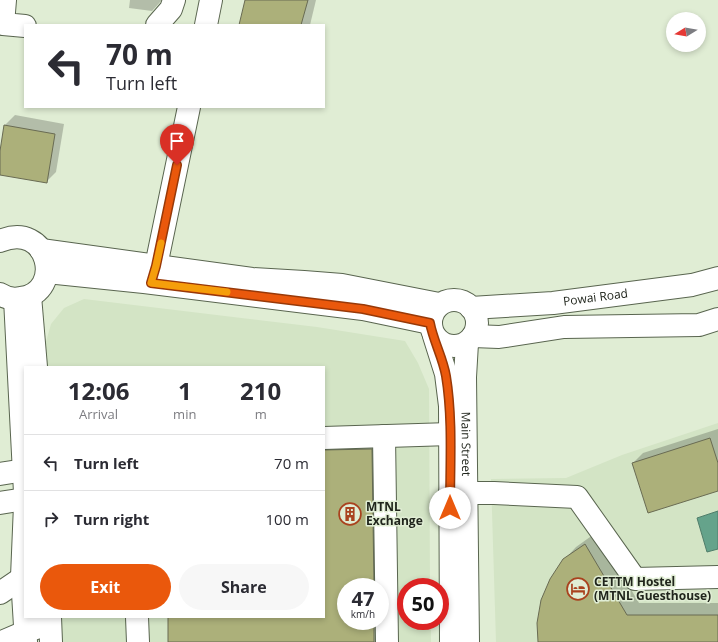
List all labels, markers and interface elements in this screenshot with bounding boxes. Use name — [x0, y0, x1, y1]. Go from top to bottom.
north arrow — [666, 12, 706, 52]
map controls — [666, 12, 706, 52]
text: 70 m — [106, 35, 173, 73]
icon: left — [40, 40, 92, 92]
text: Turn left — [106, 71, 177, 95]
pin — [160, 124, 194, 165]
icon: arrive — [166, 130, 188, 152]
street label: Powai Road — [562, 284, 629, 310]
text: 12:06 — [68, 374, 129, 407]
text: 1 — [178, 374, 192, 407]
text: 210 — [240, 374, 281, 407]
text: Arrival — [79, 405, 118, 423]
text: min — [173, 405, 196, 423]
text: m — [255, 405, 267, 423]
street label: Main Street — [457, 412, 475, 476]
icon: left — [40, 452, 62, 474]
text: Turn left — [74, 453, 139, 473]
text: 70 m — [274, 453, 309, 473]
position arrow — [429, 487, 471, 529]
place label: MTNL Exchange — [366, 498, 423, 529]
building icon: MTNL Exchange — [337, 501, 363, 527]
icon: right — [40, 508, 62, 530]
text: Turn right — [74, 509, 149, 529]
text: 100 m — [265, 509, 309, 529]
button: Exit — [40, 564, 171, 610]
button: Share — [179, 564, 309, 610]
place label: CETTM Hostel (MTNL Guesthouse) — [594, 573, 711, 604]
hotel icon: CETTM Hostel (MTNL Guesthouse) — [565, 576, 591, 602]
speed limit sign: 50 — [397, 578, 449, 630]
text: 47 — [352, 585, 374, 612]
text: km/h — [351, 607, 375, 621]

